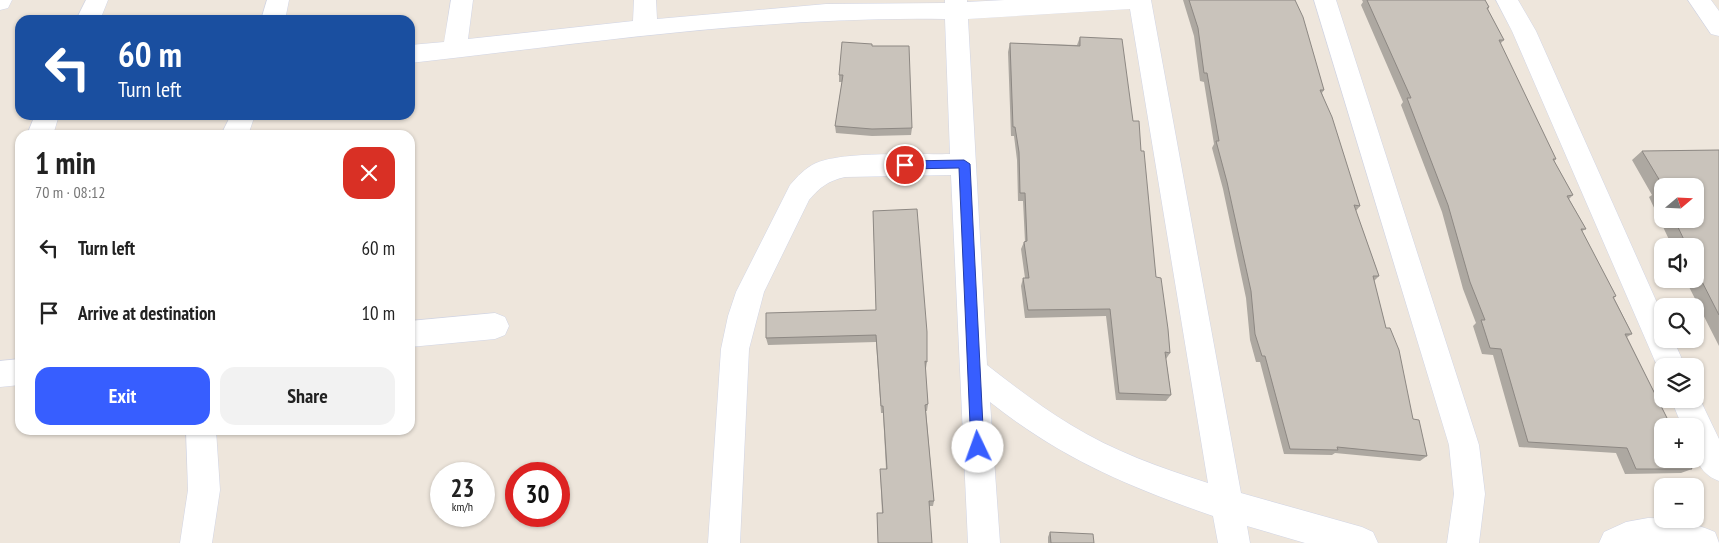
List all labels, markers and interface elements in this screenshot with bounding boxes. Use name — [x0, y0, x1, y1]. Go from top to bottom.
text: 60 m — [118, 31, 182, 77]
icon: left — [35, 35, 100, 100]
text: Turn left — [118, 75, 182, 103]
text: 1 min — [35, 143, 96, 182]
pin — [884, 144, 926, 186]
button: close — [343, 147, 395, 199]
icon: arrive — [891, 151, 919, 179]
north arrow — [1654, 178, 1704, 228]
map controls — [1654, 178, 1704, 528]
text: 70 m · 08:12 — [35, 182, 106, 202]
icon: left — [35, 234, 63, 262]
text: Turn left — [78, 236, 135, 260]
text: 60 m — [362, 236, 395, 260]
button: sound — [1654, 238, 1704, 288]
button: search — [1654, 298, 1704, 348]
icon: arrive — [35, 299, 63, 327]
text: Arrive at destination — [78, 301, 216, 325]
text: 10 m — [362, 301, 395, 325]
button: layers — [1654, 358, 1704, 408]
button: Exit — [35, 367, 210, 425]
button: Share — [220, 367, 395, 425]
button: + — [1654, 418, 1704, 468]
position arrow — [951, 420, 1003, 472]
speed limit sign: 30 — [505, 462, 570, 527]
text: 23 — [451, 472, 474, 504]
button: − — [1654, 478, 1704, 528]
text: km/h — [452, 499, 473, 514]

